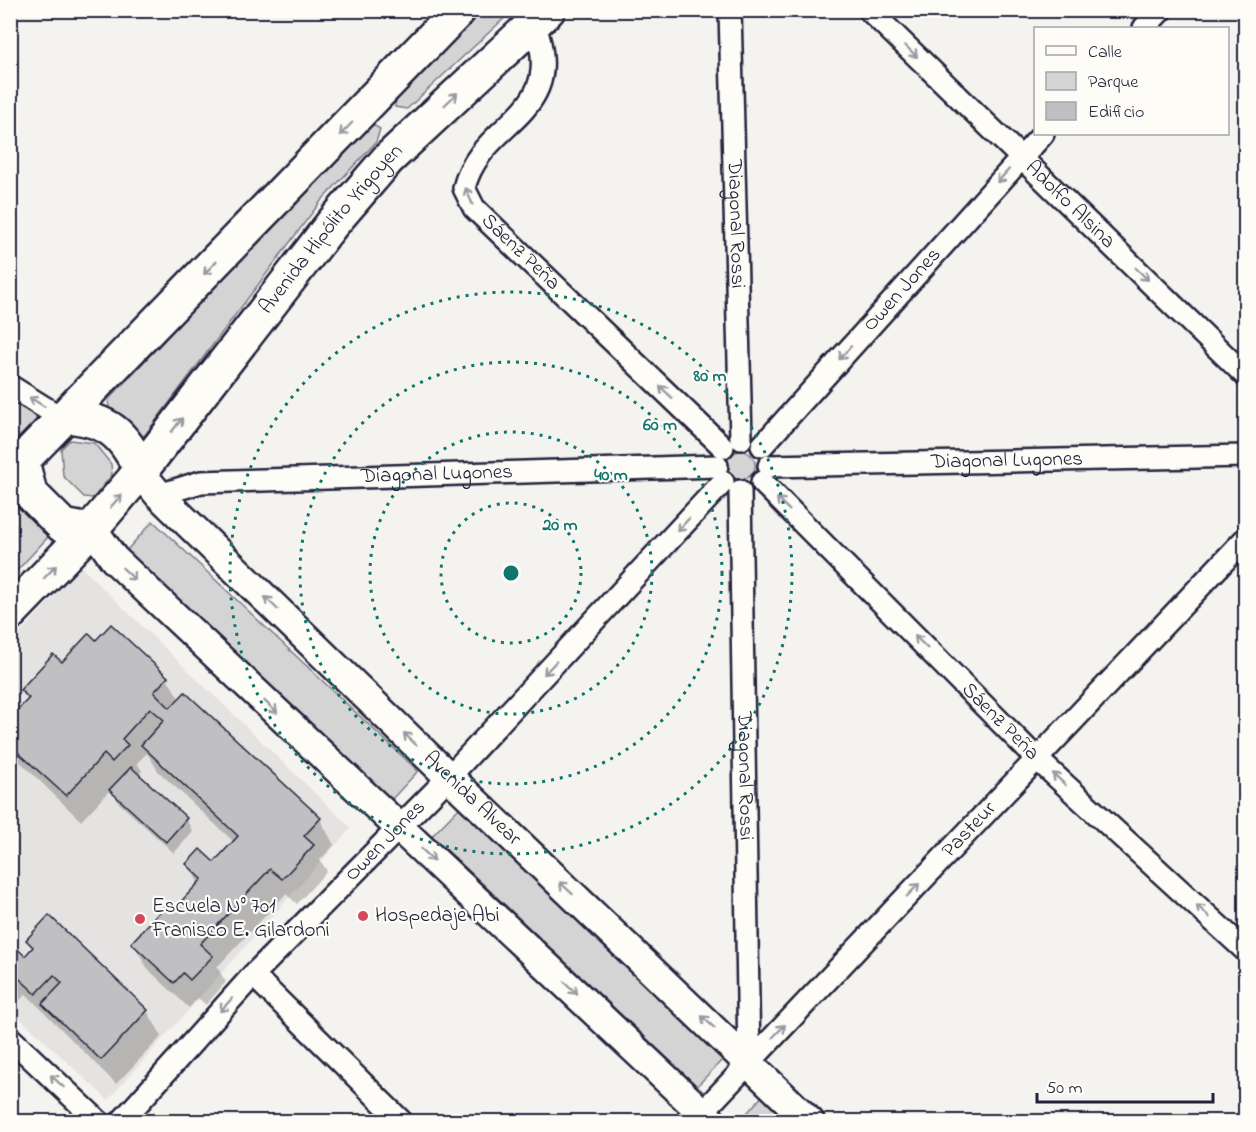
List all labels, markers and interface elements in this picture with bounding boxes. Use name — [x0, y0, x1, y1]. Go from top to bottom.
legend — [1034, 27, 1229, 135]
text: Calle — [1088, 40, 1123, 66]
one-way arrow — [904, 44, 919, 58]
text: Parque — [1088, 70, 1139, 96]
one-way arrow — [443, 92, 458, 106]
text: Edificio — [1088, 100, 1144, 126]
one-way arrow — [339, 121, 353, 136]
street label: Avenida Hipólito Yrigoyen — [252, 137, 410, 321]
street label: Adolfo Alsina — [1018, 154, 1122, 256]
street label: Diagonal Rossi — [718, 158, 752, 289]
one-way arrow — [996, 168, 1010, 183]
one-way arrow — [463, 187, 474, 205]
street label: Sáenz Peña — [474, 207, 567, 298]
street label: Owen Jones — [856, 241, 949, 339]
one-way arrow — [202, 261, 217, 276]
one-way arrow — [1134, 267, 1149, 282]
one-way arrow — [838, 345, 852, 360]
text: 80 m — [693, 364, 727, 390]
one-way arrow — [659, 385, 674, 399]
one-way arrow — [28, 396, 45, 409]
text: 60 m — [643, 413, 677, 439]
one-way arrow — [171, 417, 183, 433]
street label: Diagonal Lugones — [930, 444, 1083, 479]
street label: Diagonal Lugones — [359, 457, 513, 493]
text: 40 m — [594, 463, 628, 489]
one-way arrow — [109, 493, 122, 509]
one-way arrow — [776, 496, 790, 511]
text: 20 m — [541, 513, 578, 539]
one-way arrow — [676, 518, 691, 533]
centre of rings — [501, 563, 521, 583]
one-way arrow — [43, 565, 57, 580]
one-way arrow — [121, 566, 136, 581]
one-way arrow — [263, 596, 278, 610]
one-way arrow — [913, 634, 928, 649]
one-way arrow — [544, 660, 558, 675]
street label: Sáenz Peña — [954, 676, 1046, 768]
one-way arrow — [263, 700, 278, 714]
street label: Diagonal Rossi — [727, 710, 761, 841]
one-way arrow — [403, 732, 418, 746]
street label: Avenida Alvear — [416, 744, 528, 854]
one-way arrow — [1052, 772, 1067, 786]
street label: Owen Jones — [338, 793, 433, 889]
street label: Pasteur — [935, 795, 1004, 865]
one-way arrow — [421, 848, 436, 862]
one-way arrow — [559, 881, 574, 895]
one-way arrow — [906, 882, 920, 897]
place label: Escuela N° 701 Franisco E. Gilardoni — [151, 892, 330, 946]
place label: Hospedaje Abi — [375, 901, 499, 931]
one-way arrow — [1195, 904, 1210, 918]
marker: Hospedaje Abi — [356, 909, 370, 923]
marker: Escuela N° 701 Franisco E. Gilardoni — [133, 912, 147, 926]
one-way arrow — [563, 981, 578, 995]
one-way arrow — [219, 997, 233, 1012]
one-way arrow — [700, 1015, 715, 1030]
one-way arrow — [772, 1024, 786, 1039]
scale bar — [1037, 1066, 1212, 1104]
one-way arrow — [49, 1074, 64, 1088]
text: 50 m — [1046, 1076, 1083, 1102]

